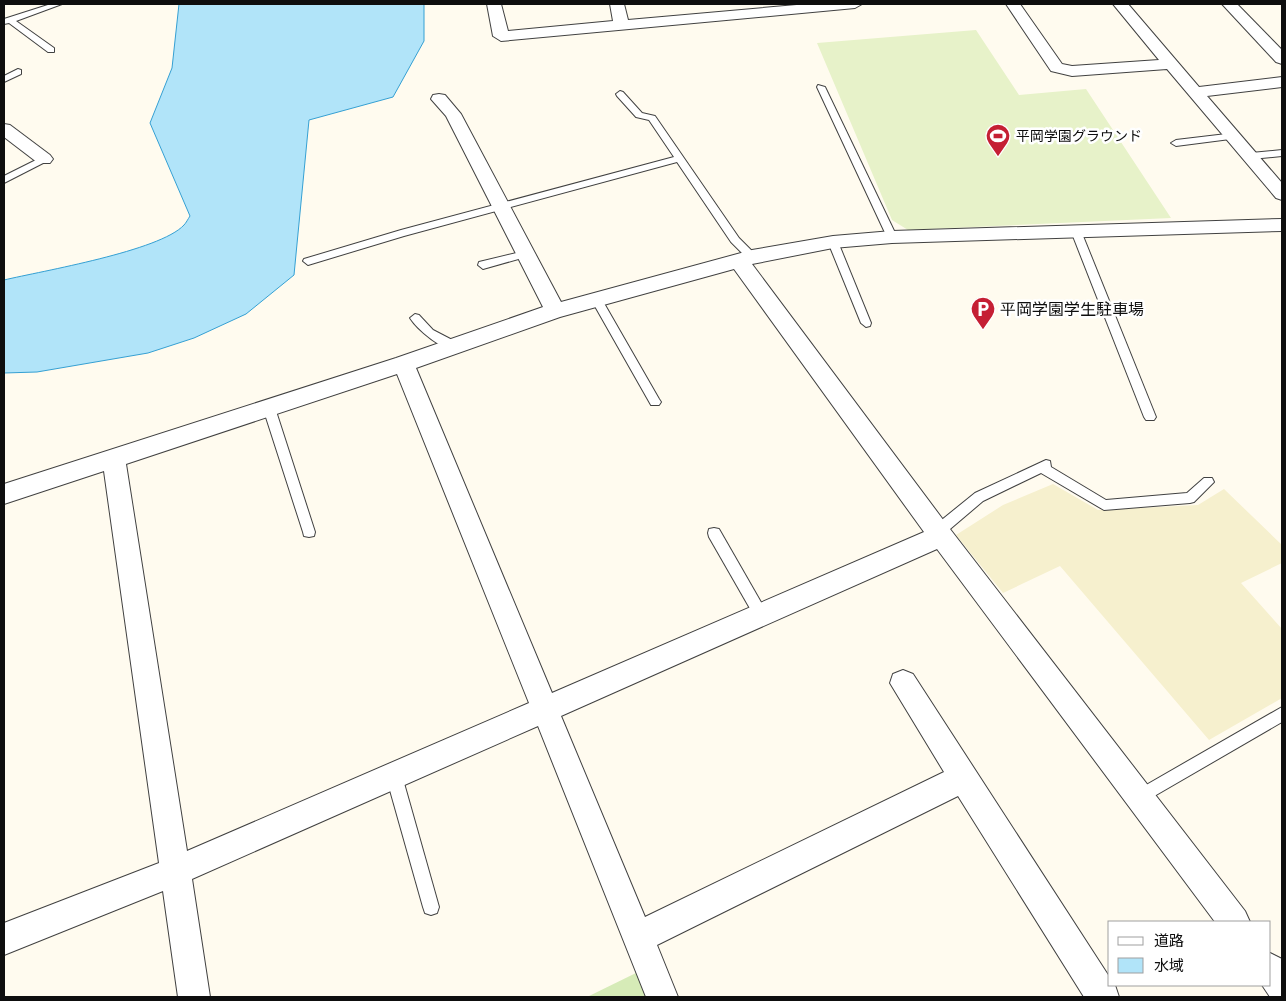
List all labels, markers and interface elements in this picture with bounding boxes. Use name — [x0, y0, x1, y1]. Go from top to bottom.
sports icon: 平岡学園グラウンド — [985, 123, 1011, 157]
place label: 平岡学園グラウンド — [1016, 127, 1142, 145]
parking icon: 平岡学園学生駐車場 — [970, 296, 996, 330]
place label: 平岡学園学生駐車場 — [1000, 299, 1144, 319]
legend — [1108, 921, 1271, 986]
text: 道路 — [1154, 931, 1184, 950]
text: 水域 — [1154, 956, 1184, 975]

